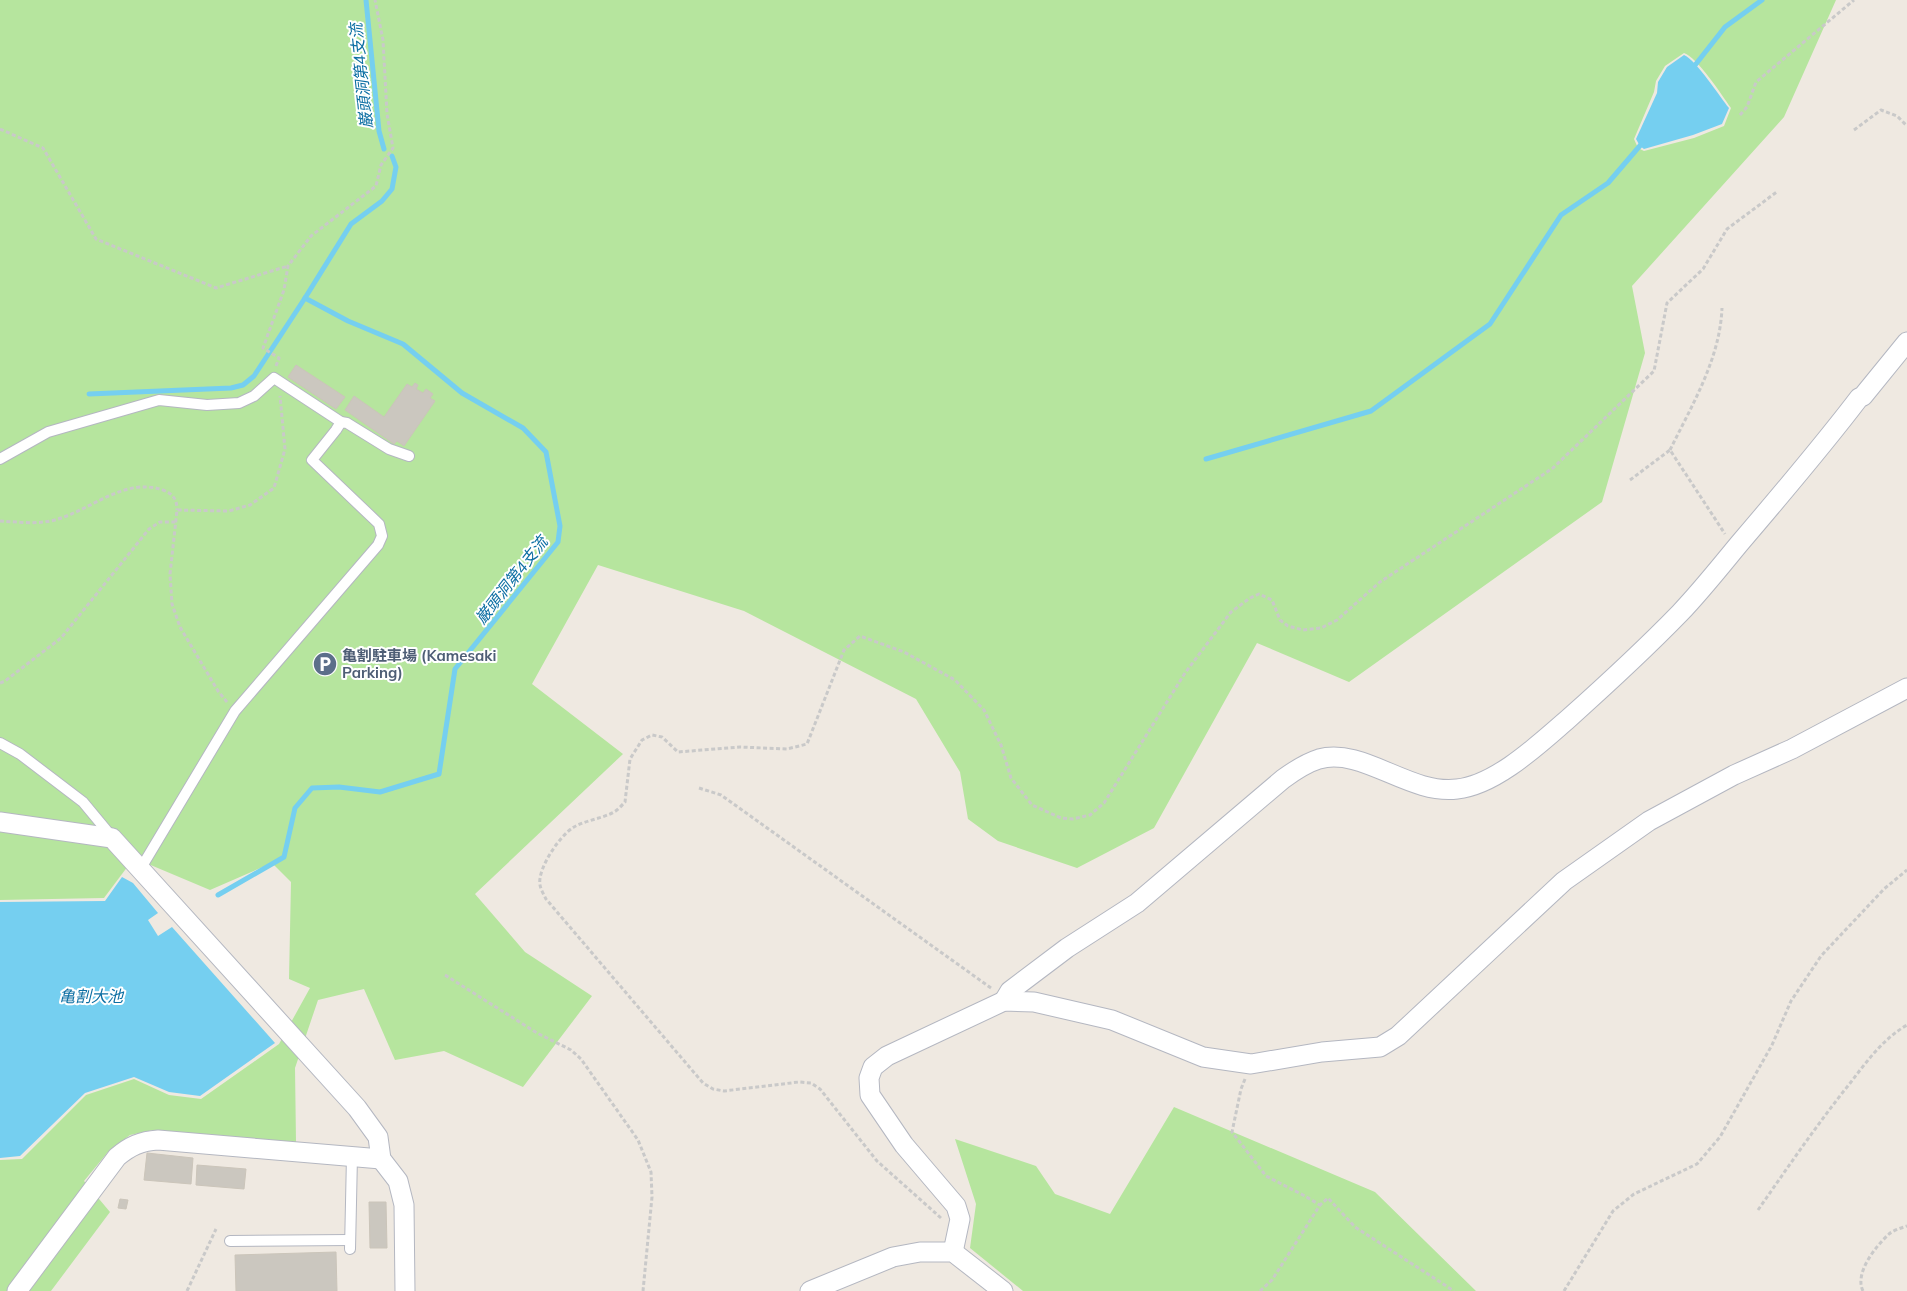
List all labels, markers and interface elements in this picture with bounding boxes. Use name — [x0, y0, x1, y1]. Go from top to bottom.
water label: 巌頭洞第4支流 — [345, 19, 376, 130]
water label: 巌頭洞第4支流 — [471, 530, 553, 628]
place label: 亀割駐車場 (Kamesaki Parking) — [342, 646, 496, 682]
parking icon: 亀割駐車場 (Kamesaki Parking) — [312, 651, 338, 677]
water label: 亀割大池 — [59, 986, 125, 1006]

